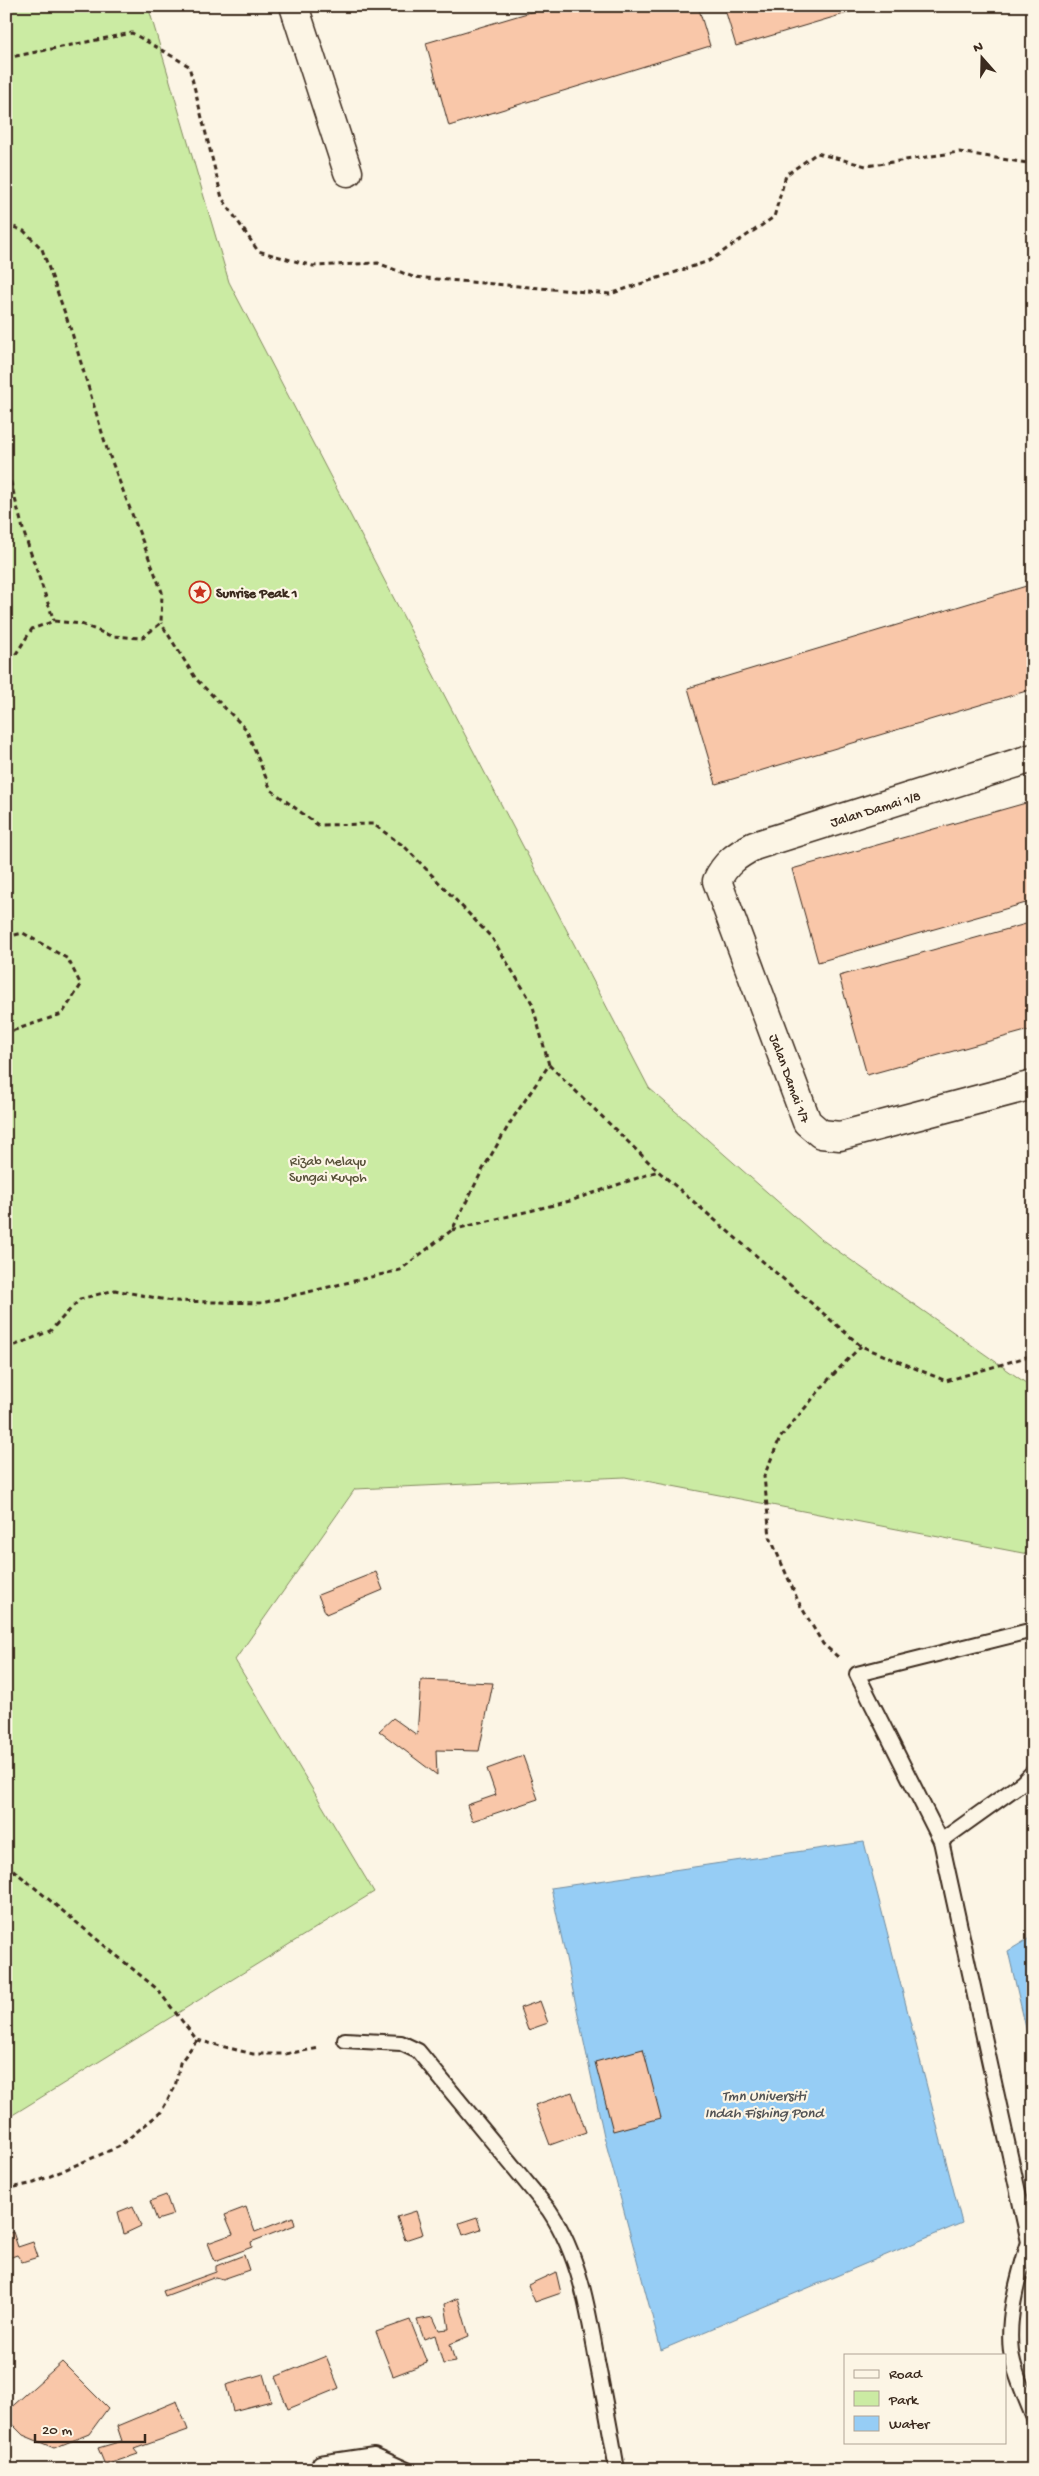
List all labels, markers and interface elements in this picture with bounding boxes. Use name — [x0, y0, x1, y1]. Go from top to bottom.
north arrow — [956, 32, 1006, 82]
text: N — [971, 39, 986, 58]
place icon: Sunrise Peak 1 — [188, 580, 212, 604]
place label: Sunrise Peak 1 — [216, 586, 298, 603]
street label: Jalan Damai 1/8 — [828, 788, 923, 832]
street label: Jalan Damai 1/7 — [764, 1032, 813, 1126]
park label: Rizab Melayu Sungai Kuyoh — [289, 1154, 367, 1187]
water label: Tmn Universiti Indah Fishing Pond — [705, 2088, 825, 2123]
legend — [844, 2354, 1006, 2444]
text: Road — [889, 2366, 923, 2384]
text: Park — [888, 2392, 919, 2410]
scale bar — [35, 2411, 145, 2443]
text: Water — [889, 2416, 931, 2434]
text: 20 m — [42, 2422, 72, 2440]

